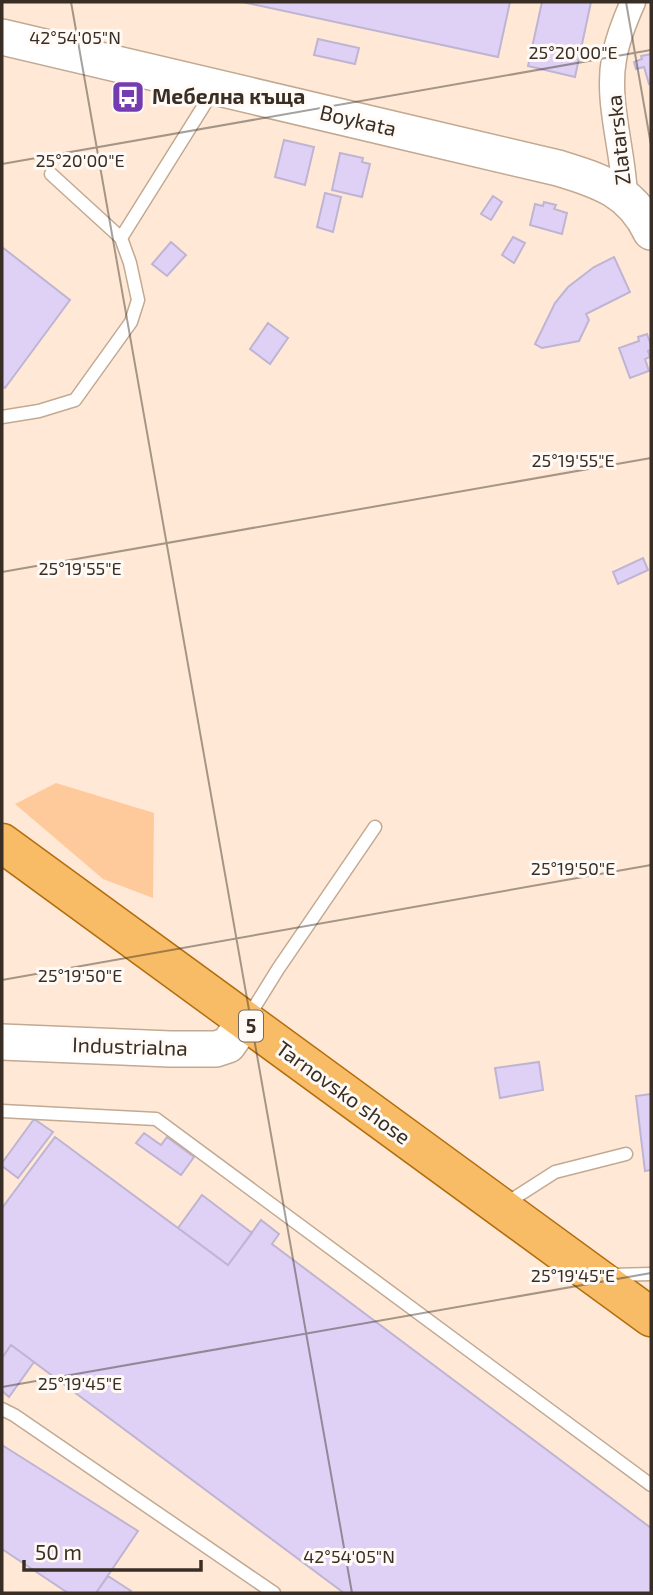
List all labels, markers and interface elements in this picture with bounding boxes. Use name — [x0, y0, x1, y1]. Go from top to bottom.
text: 42°54'05"N — [29, 26, 121, 48]
text: 25°20'00"E — [528, 41, 618, 63]
bus stop icon: Мебелна къща — [109, 78, 147, 116]
place label: Мебелна къща — [152, 83, 305, 108]
street label: Zlatarska — [600, 94, 635, 186]
street label: Boykata — [318, 99, 399, 140]
text: 25°20'00"E — [35, 149, 125, 171]
text: 25°19'55"E — [531, 449, 615, 471]
text: 25°19'55"E — [38, 557, 122, 579]
text: 25°19'50"E — [531, 857, 615, 879]
text: 25°19'50"E — [38, 964, 122, 986]
road number: 5 — [239, 1010, 263, 1042]
street label: Industrialna — [72, 1031, 188, 1060]
street label: Tarnovsko shose — [272, 1035, 416, 1149]
text: 25°19'45"E — [531, 1264, 615, 1286]
text: 25°19'45"E — [38, 1372, 122, 1394]
scale bar — [24, 1528, 201, 1572]
text: 50 m — [35, 1539, 82, 1564]
text: 42°54'05"N — [303, 1545, 395, 1567]

